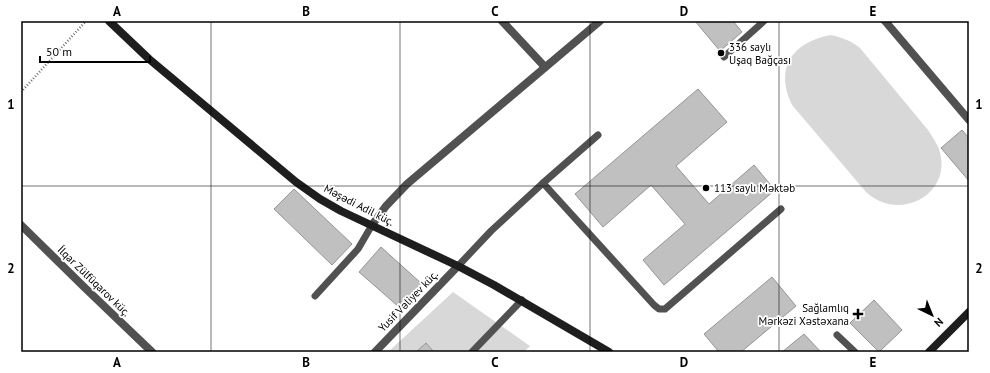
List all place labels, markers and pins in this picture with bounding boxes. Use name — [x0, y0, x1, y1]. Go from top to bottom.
place label: 336 saylı Uşaq Bağçası — [729, 40, 791, 67]
marker: 336 saylı Uşaq Bağçası — [716, 48, 726, 58]
place label: 113 saylı Məktəb — [714, 181, 795, 195]
marker: 113 saylı Məktəb — [701, 183, 711, 193]
place label: Sağlamlıq Mərkəzi Xəstəxana — [759, 301, 849, 328]
marker: Sağlamlıq Mərkəzi Xəstəxana — [852, 308, 864, 320]

